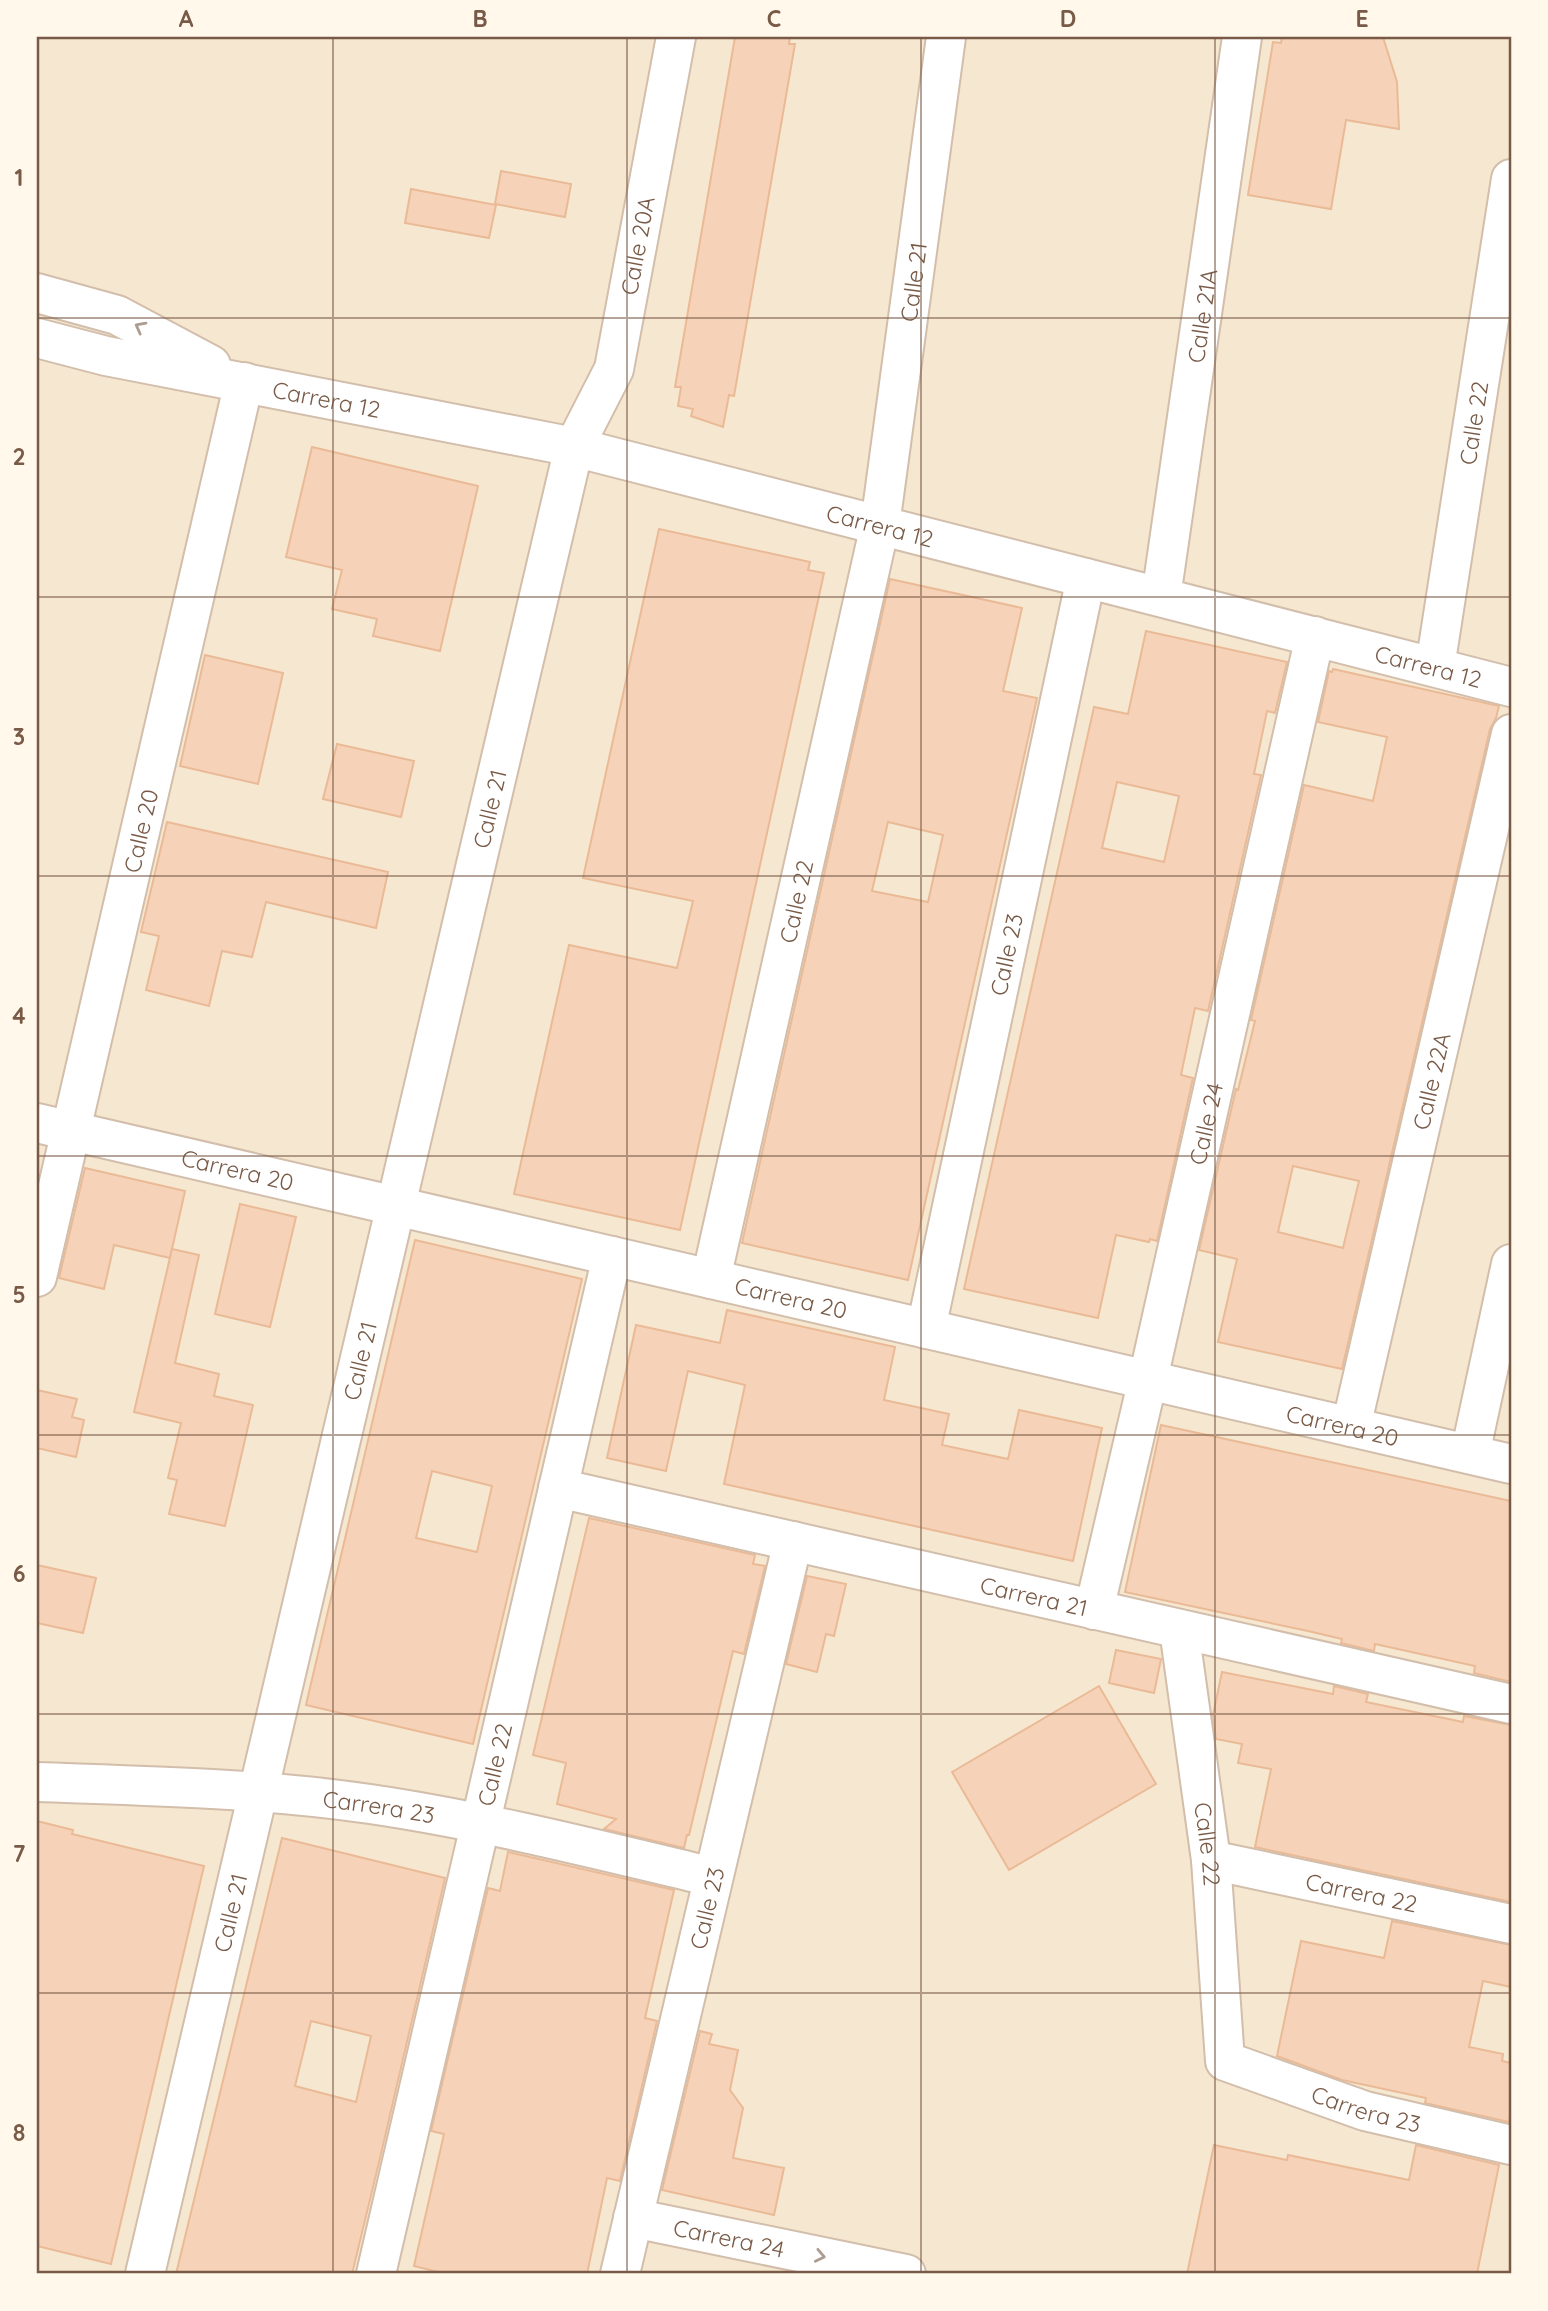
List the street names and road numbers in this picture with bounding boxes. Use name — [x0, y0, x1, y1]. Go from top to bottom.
street label: Calle 20A — [614, 194, 661, 297]
street label: Calle 21 — [893, 240, 933, 323]
street label: Calle 21A — [1181, 267, 1223, 365]
street label: Carrera 12 — [270, 374, 383, 424]
street label: Calle 22 — [1452, 379, 1494, 467]
street label: Carrera 12 — [824, 498, 937, 553]
street label: Carrera 12 — [1372, 638, 1485, 693]
street label: Calle 21 — [466, 767, 512, 851]
street label: Calle 20 — [116, 786, 164, 875]
street label: Calle 22 — [772, 857, 819, 946]
street label: Calle 23 — [983, 911, 1029, 998]
street label: Calle 22A — [1406, 1029, 1456, 1133]
street label: Calle 24 — [1182, 1080, 1229, 1167]
street label: Carrera 20 — [179, 1142, 297, 1196]
street label: Carrera 20 — [732, 1270, 850, 1324]
street label: Calle 21 — [336, 1319, 383, 1403]
street label: Carrera 20 — [1283, 1398, 1402, 1452]
street label: Carrera 21 — [977, 1570, 1090, 1622]
street label: Calle 22 — [470, 1720, 518, 1809]
street label: Carrera 23 — [321, 1784, 437, 1829]
street label: Calle 22 — [1189, 1800, 1227, 1887]
street label: Calle 23 — [683, 1864, 730, 1952]
street label: Carrera 22 — [1303, 1866, 1420, 1918]
street label: Calle 21 — [207, 1871, 253, 1955]
street label: Carrera 23 — [1308, 2079, 1424, 2138]
street label: Carrera 24 — [671, 2212, 787, 2263]

